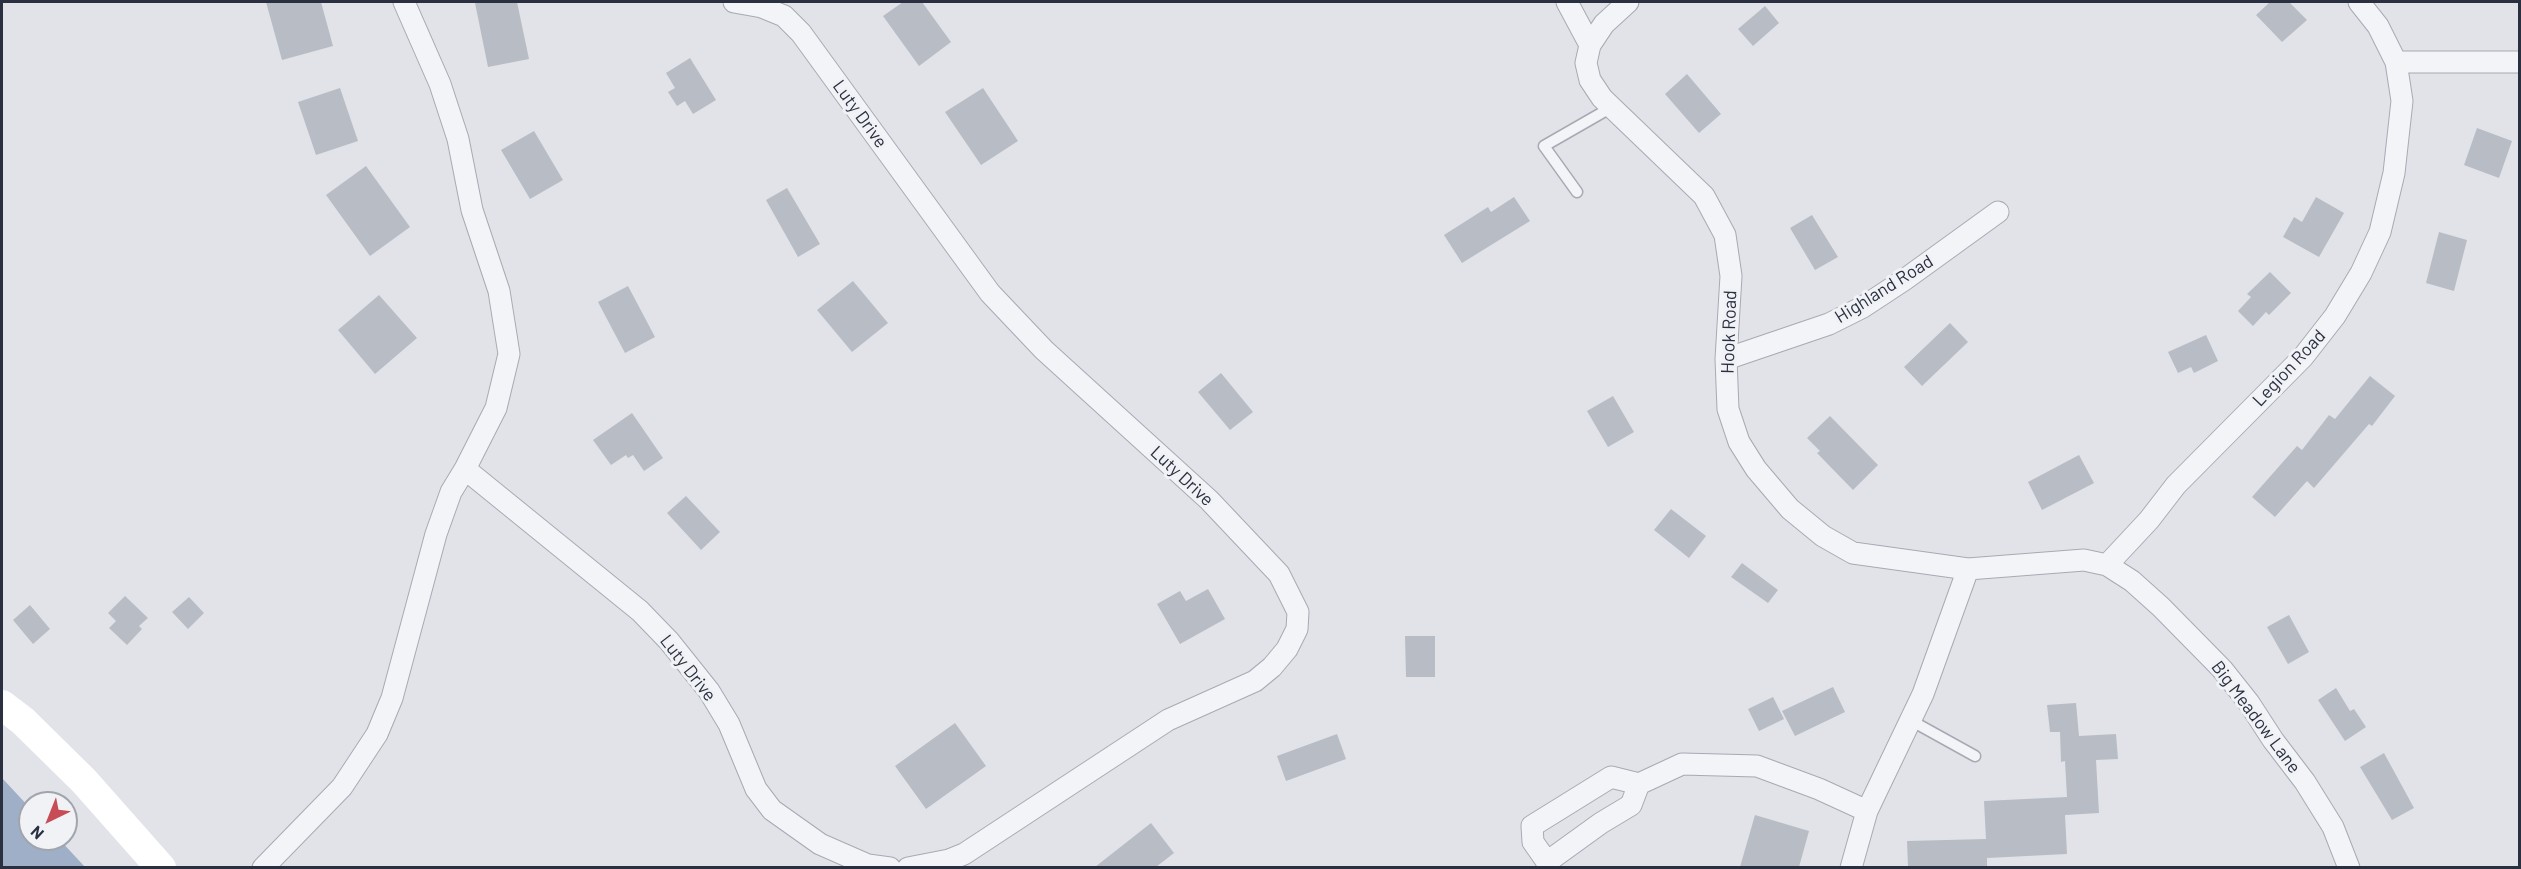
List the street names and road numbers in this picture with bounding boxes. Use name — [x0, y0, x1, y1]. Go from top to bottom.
street label: Luty Drive — [828, 76, 892, 152]
street label: Highland Road — [1831, 250, 1937, 328]
street label: Hook Road — [1717, 290, 1741, 374]
street label: Legion Road — [2248, 325, 2330, 411]
street label: Luty Drive — [1146, 441, 1218, 511]
street label: Luty Drive — [655, 630, 721, 706]
street label: Big Meadow Lane — [2207, 657, 2305, 777]

